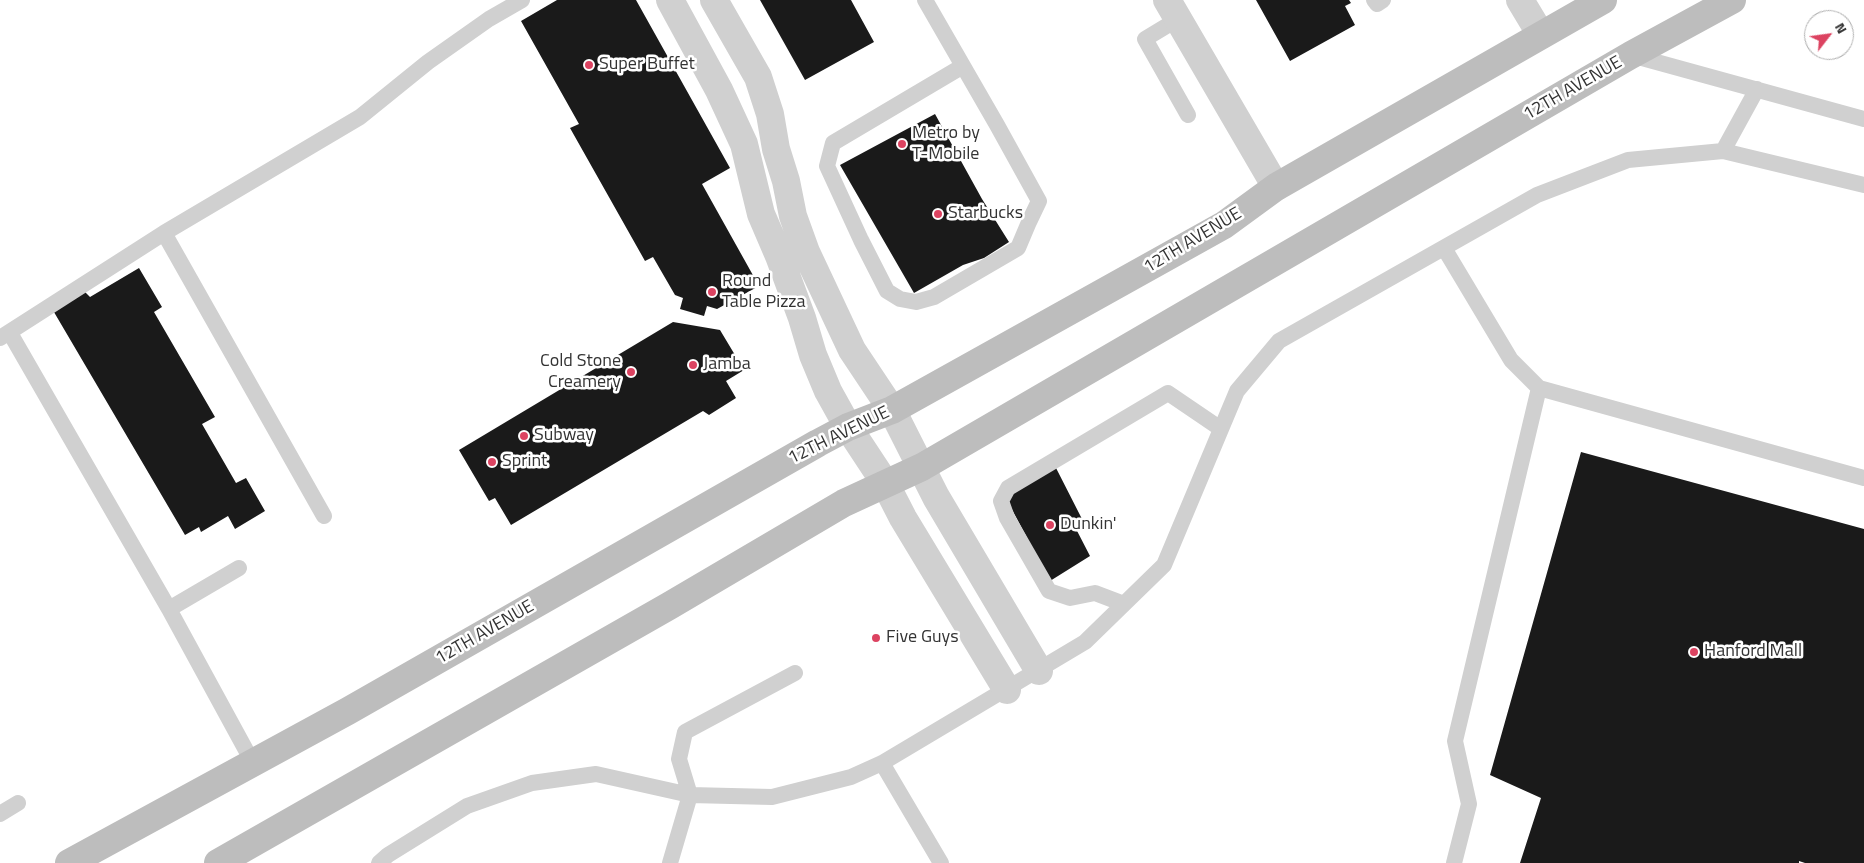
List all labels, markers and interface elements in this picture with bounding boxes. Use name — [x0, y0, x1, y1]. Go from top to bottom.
north arrow — [1804, 10, 1854, 60]
text: N — [1830, 18, 1853, 37]
street label: 12TH AVENUE — [1520, 52, 1626, 126]
place label: Super Buffet — [599, 54, 695, 76]
marker: Super Buffet — [583, 59, 595, 71]
place label: Metro by T-Mobile — [912, 123, 980, 166]
marker: Metro by T-Mobile — [896, 138, 908, 150]
place label: Starbucks — [948, 203, 1023, 225]
street label: 12TH AVENUE — [1140, 203, 1246, 279]
marker: Starbucks — [932, 208, 944, 220]
place label: Round Table Pizza — [722, 271, 806, 314]
marker: Round Table Pizza — [706, 286, 718, 298]
place label: Cold Stone Creamery — [540, 351, 621, 394]
place label: Jamba — [703, 354, 751, 376]
marker: Jamba — [687, 359, 699, 371]
marker: Cold Stone Creamery — [625, 366, 637, 378]
street label: 12TH AVENUE — [785, 402, 893, 470]
place label: Subway — [534, 425, 594, 447]
marker: Subway — [518, 430, 530, 442]
place label: Sprint — [502, 451, 547, 473]
marker: Sprint — [486, 456, 498, 468]
place label: Dunkin' — [1060, 514, 1117, 536]
marker: Dunkin' — [1044, 519, 1056, 531]
street label: 12TH AVENUE — [432, 596, 538, 670]
place label: Five Guys — [886, 627, 959, 649]
marker: Five Guys — [870, 632, 882, 644]
place label: Hanford Mall — [1704, 641, 1802, 663]
marker: Hanford Mall — [1688, 646, 1700, 658]

